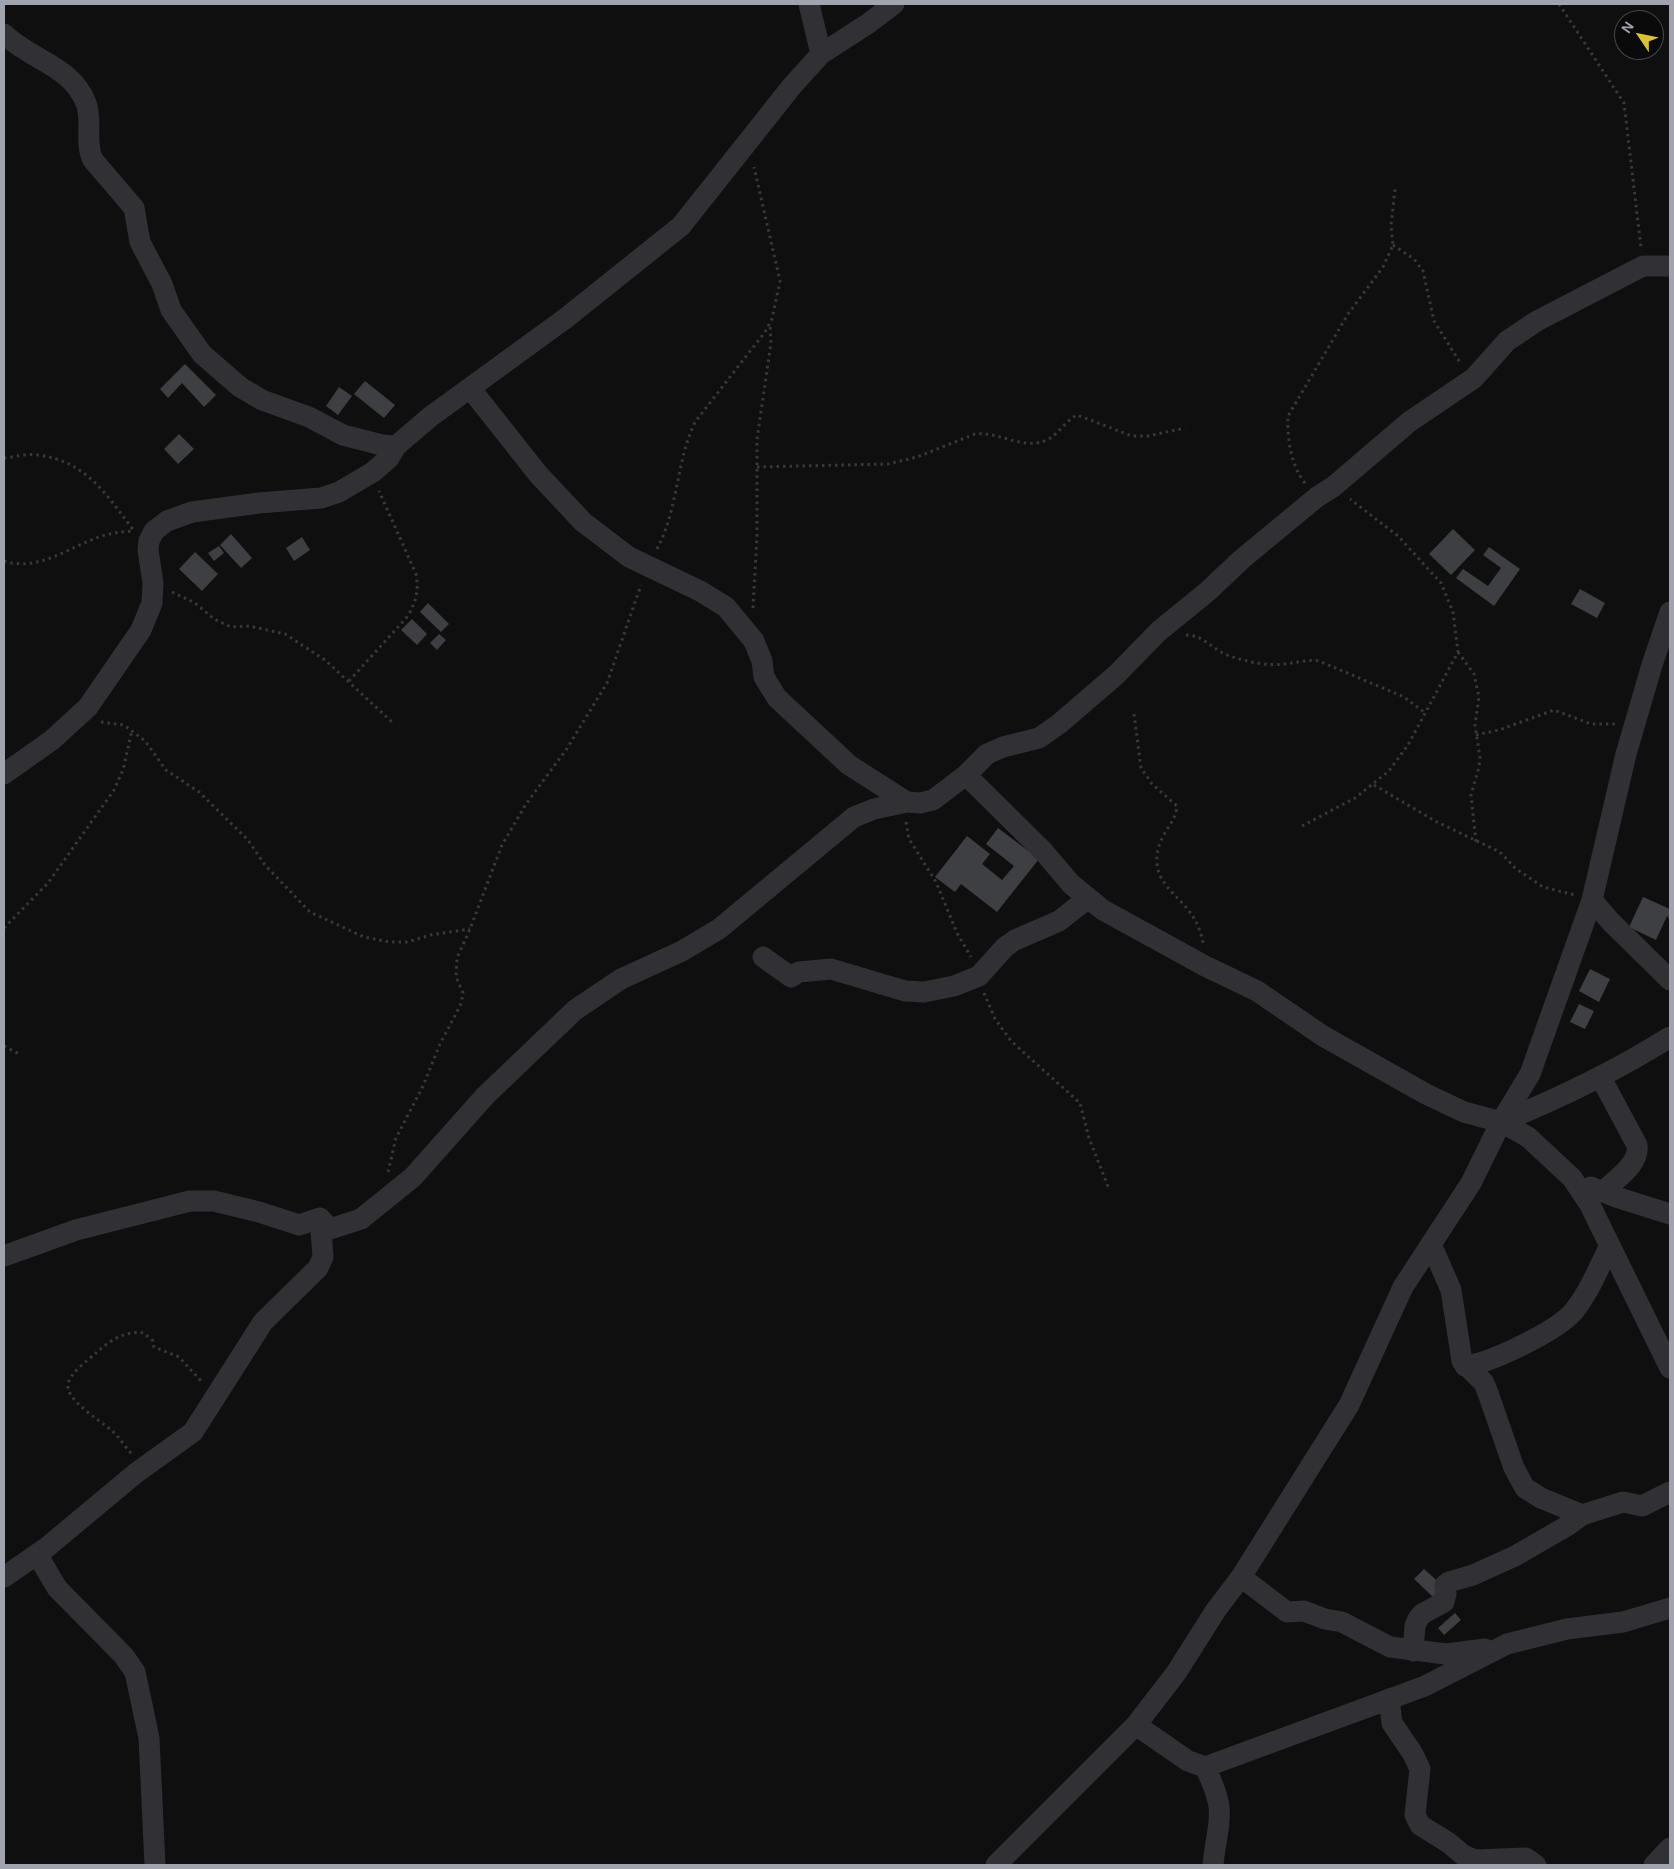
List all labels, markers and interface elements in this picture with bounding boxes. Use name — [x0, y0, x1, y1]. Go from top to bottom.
north arrow — [1614, 10, 1664, 60]
text: N — [1618, 19, 1637, 36]

